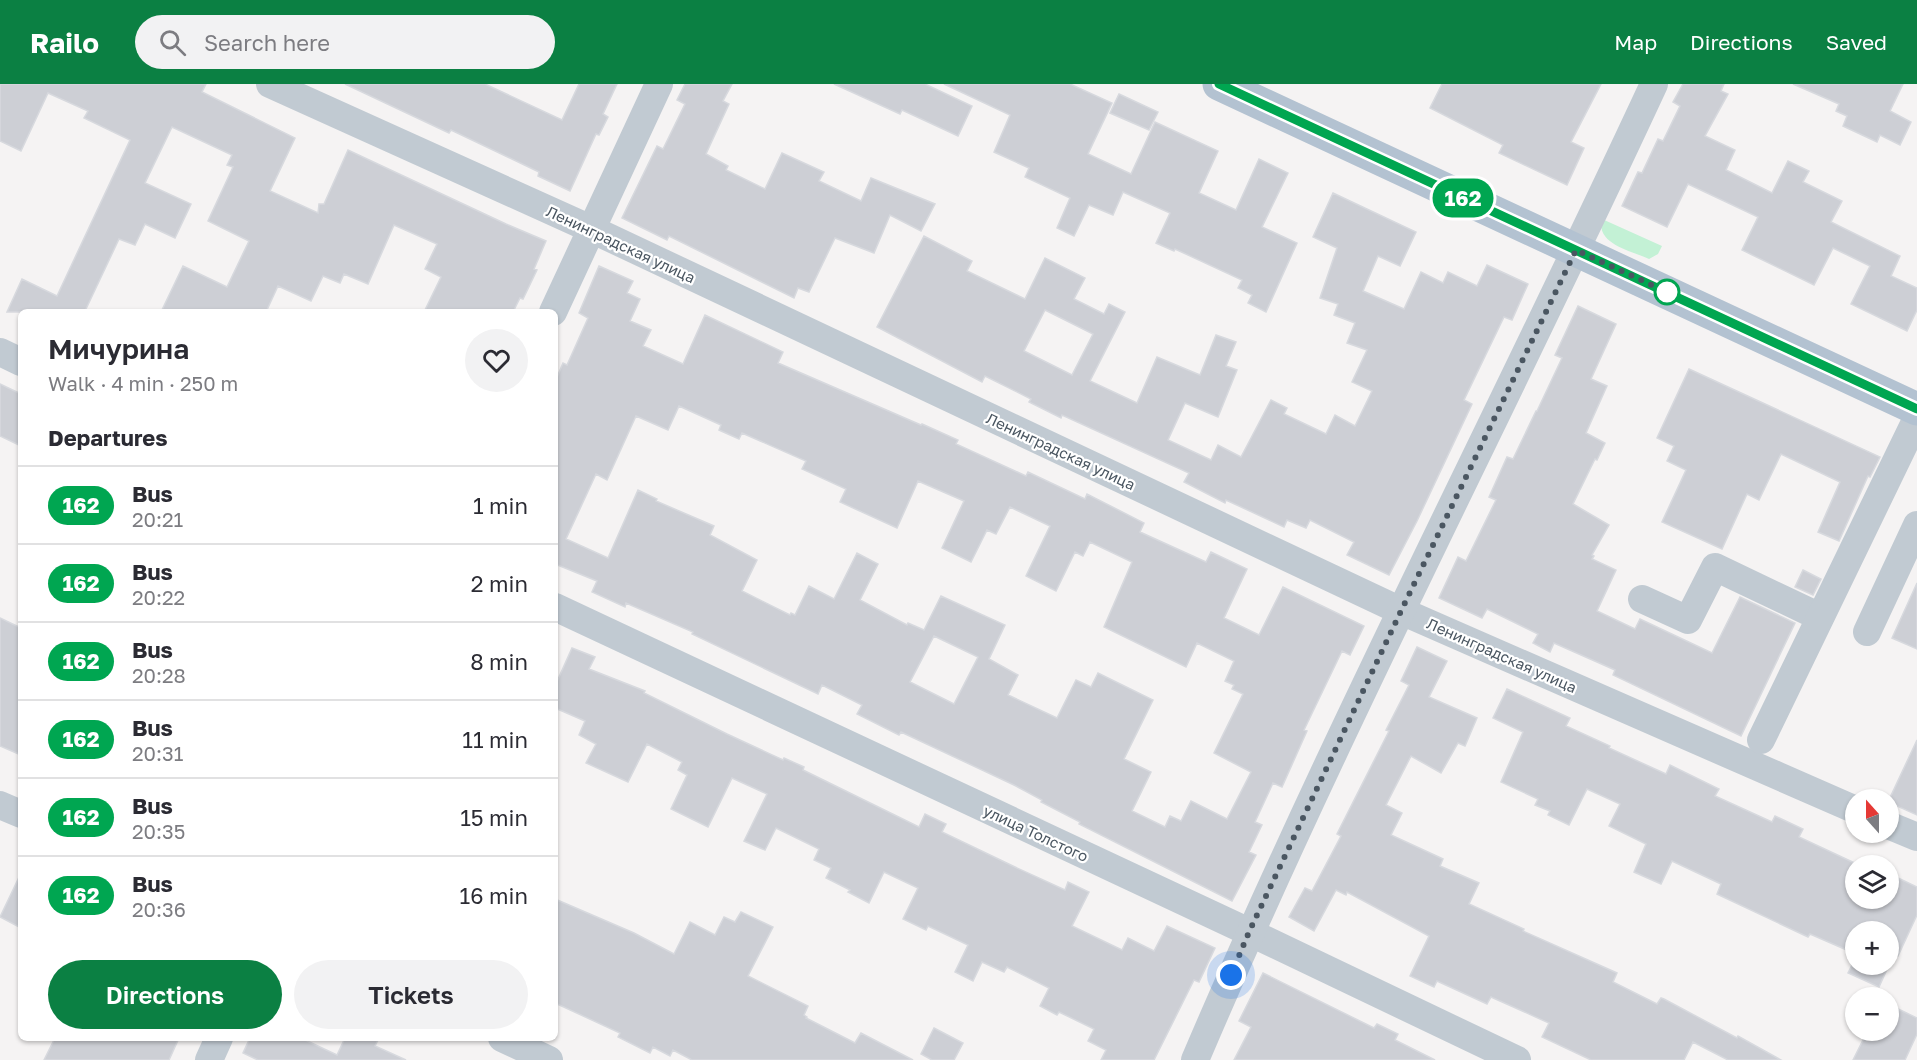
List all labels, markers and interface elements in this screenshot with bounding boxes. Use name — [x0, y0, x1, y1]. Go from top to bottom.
search box — [135, 15, 555, 69]
text: Railo — [30, 26, 99, 59]
icon: search — [156, 26, 189, 59]
text: Search here — [204, 29, 330, 56]
text: Map — [1614, 29, 1657, 55]
text: Directions — [1690, 29, 1793, 55]
text: Saved — [1826, 29, 1887, 55]
line badge: 162 — [1428, 178, 1498, 218]
text: 162 — [1445, 185, 1481, 211]
street label: Ленинградская улица — [544, 202, 698, 286]
unlabelled marker — [1654, 279, 1680, 305]
button: heart — [465, 329, 528, 392]
text: Мичурина — [48, 332, 189, 365]
text: Walk · 4 min · 250 m — [48, 371, 238, 395]
street label: Ленинградская улица — [984, 409, 1138, 493]
text: Departures — [48, 424, 167, 451]
text: Bus — [132, 480, 173, 507]
text: 162 — [63, 492, 99, 518]
text: 1 min — [473, 492, 528, 519]
text: 20:21 — [132, 507, 183, 531]
text: Bus — [132, 558, 173, 585]
text: 162 — [63, 570, 99, 596]
text: 2 min — [471, 570, 528, 597]
text: 20:22 — [132, 585, 185, 609]
street label: Ленинградская улица — [1424, 614, 1580, 696]
text: Bus — [132, 636, 173, 663]
text: 162 — [63, 648, 99, 674]
text: 8 min — [470, 648, 528, 675]
text: 20:28 — [132, 663, 186, 687]
text: Bus — [132, 714, 173, 741]
text: 162 — [63, 726, 99, 752]
text: 11 min — [462, 726, 528, 753]
text: 20:31 — [132, 741, 183, 765]
north arrow — [1845, 789, 1899, 843]
map controls — [1845, 789, 1899, 1041]
text: Bus — [132, 792, 173, 819]
street label: улица Толстого — [981, 801, 1091, 865]
text: 162 — [63, 804, 99, 830]
text: 15 min — [460, 804, 528, 831]
text: 20:35 — [132, 819, 185, 843]
button: layers — [1845, 855, 1899, 909]
text: Bus — [132, 870, 173, 897]
text: 162 — [63, 882, 99, 908]
text: 16 min — [460, 882, 528, 909]
text: 20:36 — [132, 897, 186, 921]
button: + — [1845, 921, 1899, 975]
button: Directions — [48, 960, 282, 1029]
button: Tickets — [294, 960, 528, 1029]
your location — [1216, 960, 1246, 990]
button: − — [1845, 987, 1899, 1041]

